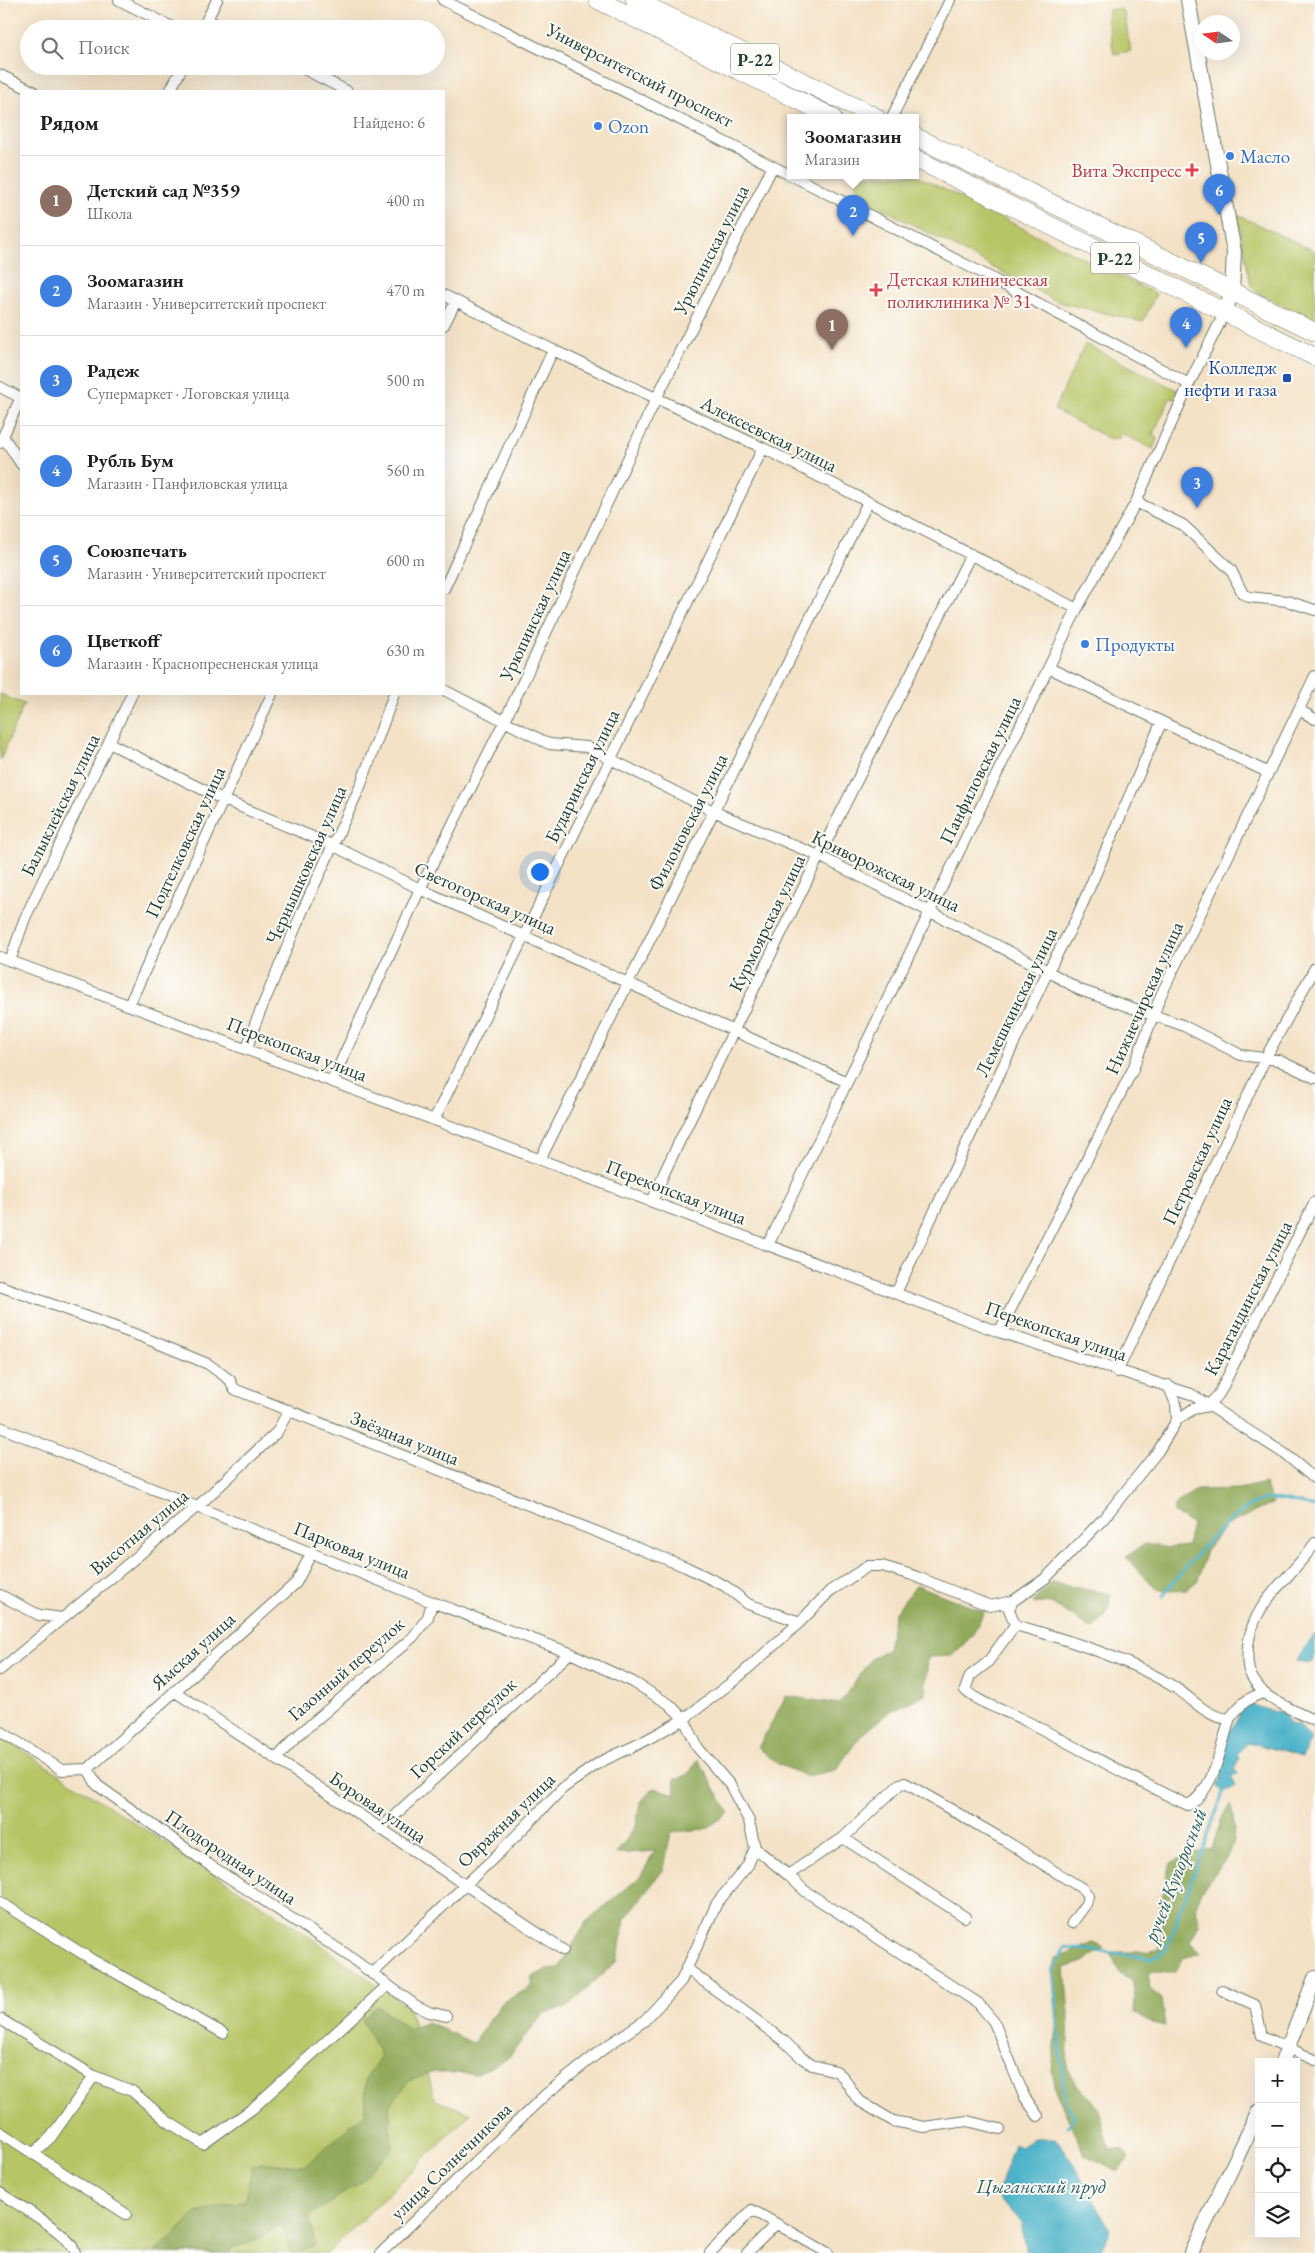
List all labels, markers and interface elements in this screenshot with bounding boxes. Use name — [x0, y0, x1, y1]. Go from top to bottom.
north arrow — [1195, 15, 1240, 60]
street label: Университетский проспект — [541, 17, 738, 133]
search box — [20, 20, 445, 75]
icon: search — [38, 34, 66, 62]
text: Поиск — [78, 35, 130, 60]
road number: Р-22 — [731, 44, 779, 74]
text: Рядом — [40, 109, 99, 136]
text: Найдено: 6 — [353, 112, 425, 133]
place label: Ozon — [608, 114, 649, 139]
popup — [787, 114, 919, 179]
marker: Ozon — [592, 120, 604, 132]
text: Зоомагазин — [805, 124, 901, 149]
place label: Масло — [1240, 144, 1290, 169]
text: Магазин — [805, 149, 860, 170]
marker: Масло — [1224, 150, 1236, 162]
place label: Вита Экспресс — [1071, 158, 1182, 183]
marker: Вита Экспресс — [1186, 164, 1198, 176]
pin: 6 — [1203, 174, 1235, 215]
text: Детский сад №359 — [87, 178, 240, 203]
street label: Урюпинская улица — [667, 180, 755, 320]
text: 1 — [52, 190, 60, 211]
text: 400 m — [386, 190, 425, 211]
pin: 2 — [837, 195, 869, 236]
text: Школа — [87, 203, 132, 224]
pin: 5 — [1185, 222, 1217, 263]
road number: Р-22 — [1091, 242, 1139, 274]
place label: Детская клиническая поликлиника № 31 — [887, 267, 1048, 314]
text: Зоомагазин — [87, 268, 184, 293]
text: 2 — [52, 280, 60, 301]
text: 470 m — [386, 280, 425, 301]
marker: Детская клиническая поликлиника № 31 — [869, 283, 883, 297]
text: Магазин · Университетский проспект — [87, 293, 326, 314]
pin: 4 — [1170, 307, 1202, 348]
pin: 1 — [816, 309, 848, 350]
place label: Колледж нефти и газа — [1184, 355, 1278, 402]
text: Радеж — [87, 358, 140, 383]
text: 3 — [52, 370, 60, 391]
text: 500 m — [386, 370, 425, 391]
marker: Колледж нефти и газа — [1281, 372, 1293, 384]
text: Супермаркет · Логовская улица — [87, 383, 290, 404]
street label: Алексеевская улица — [696, 390, 842, 478]
text: Рубль Бум — [87, 448, 174, 473]
text: 4 — [52, 460, 60, 481]
text: 560 m — [386, 460, 425, 481]
pin: 3 — [1181, 467, 1213, 508]
text: Магазин · Панфиловская улица — [87, 473, 288, 494]
text: Союзпечать — [87, 538, 187, 563]
street label: Урюпинская улица — [493, 545, 577, 686]
text: 5 — [52, 550, 60, 571]
text: 600 m — [386, 550, 425, 571]
text: Магазин · Университетский проспект — [87, 563, 326, 584]
text: Цветкоff — [87, 628, 160, 653]
place label: Продукты — [1095, 632, 1175, 657]
marker: Продукты — [1079, 638, 1091, 650]
text: 6 — [52, 640, 60, 661]
text: 630 m — [386, 640, 425, 661]
text: Магазин · Краснопресненская улица — [87, 653, 319, 674]
street label: Панфиловская улица — [933, 692, 1027, 848]
street label: Бударинская улица — [539, 705, 625, 847]
street label: Балыклейская улица — [15, 729, 106, 880]
street label: Филоновская улица — [643, 749, 734, 895]
street label: Подтелковская улица — [139, 762, 231, 922]
street label: Чернышковская улица — [260, 781, 352, 948]
street label: Криворожская улица — [808, 824, 965, 918]
street label: Курмоярская улица — [723, 850, 811, 996]
street label: Светогорская улица — [410, 856, 560, 941]
your location — [527, 859, 553, 885]
street label: Нижнечирская улица — [1099, 917, 1189, 1078]
street label: Лемешкинская улица — [969, 923, 1063, 1081]
street label: Перекопская улица — [223, 1011, 371, 1087]
street label: Петровская улица — [1156, 1092, 1238, 1229]
street label: Перекопская улица — [602, 1154, 750, 1230]
street label: Карагандинская улица — [1198, 1216, 1298, 1380]
street label: Перекопская улица — [982, 1295, 1131, 1367]
street label: Звёздная улица — [347, 1405, 463, 1471]
street label: Высотная улица — [84, 1483, 194, 1581]
street label: Парковая улица — [290, 1515, 414, 1585]
street label: Ямская улица — [145, 1606, 241, 1696]
street label: Газонный переулок — [282, 1611, 410, 1727]
street label: Горский переулок — [404, 1672, 522, 1784]
street label: Боровая улица — [325, 1765, 432, 1849]
street label: Овражная улица — [452, 1767, 561, 1873]
street label: Плодородная улица — [160, 1804, 302, 1910]
water label: ручей Купоросный — [1136, 1804, 1212, 1948]
map controls — [1255, 2058, 1300, 2238]
button: + — [1255, 2058, 1300, 2103]
street label: улица Солнечникова — [385, 2096, 517, 2225]
button: − — [1255, 2103, 1300, 2148]
button: locate — [1255, 2148, 1300, 2193]
water label: Цыганский пруд — [975, 2173, 1106, 2199]
button: layers — [1255, 2193, 1300, 2238]

